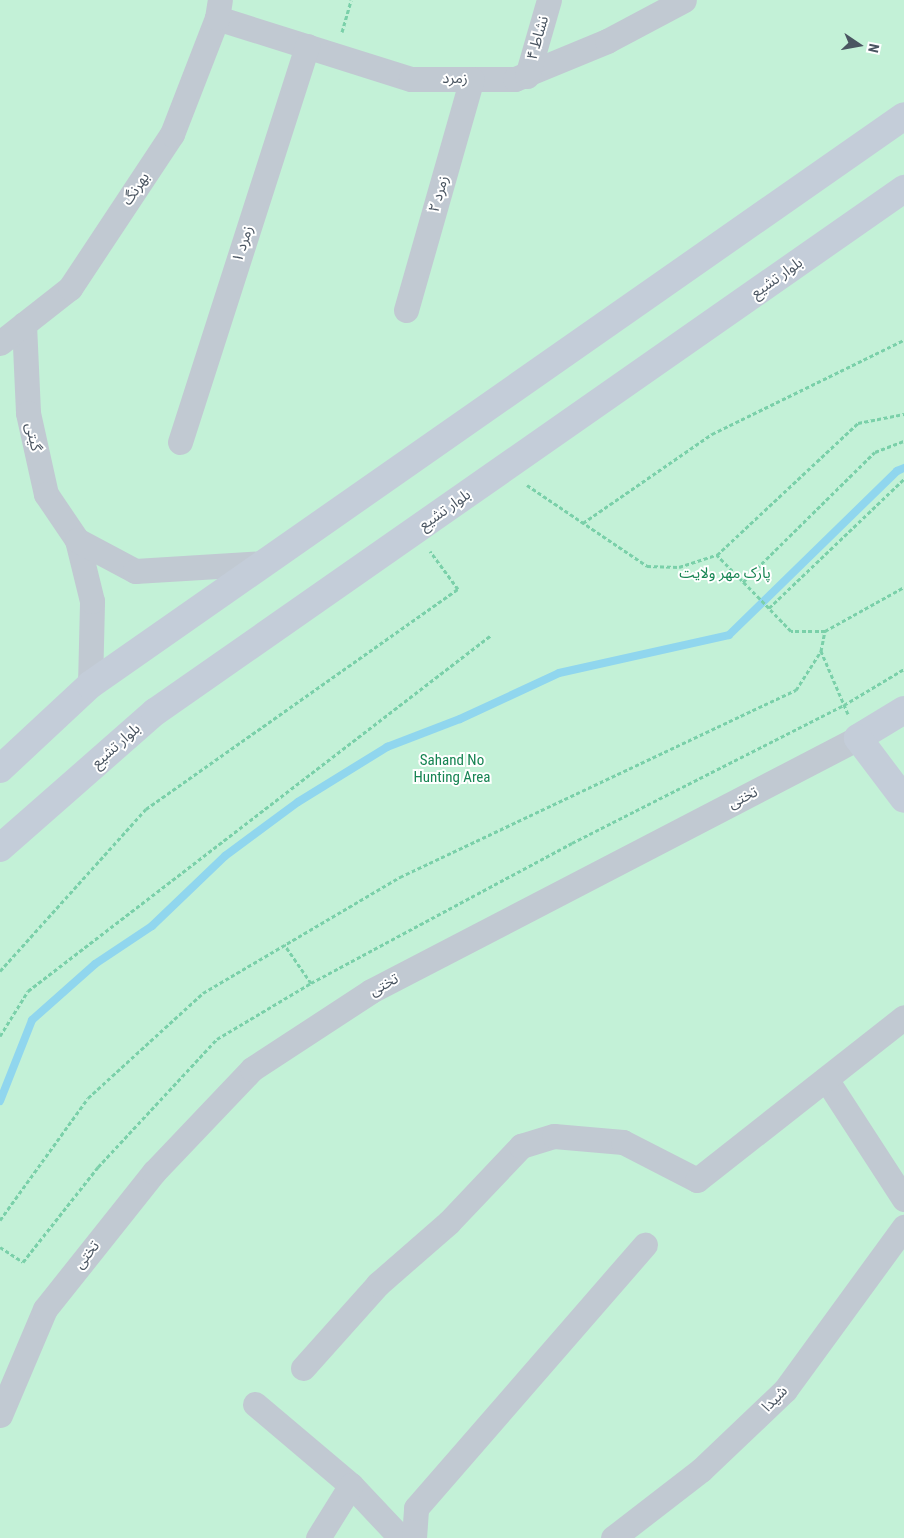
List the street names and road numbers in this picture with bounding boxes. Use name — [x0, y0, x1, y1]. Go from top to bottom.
street label: نشاط ۴ — [523, 14, 553, 62]
street label: زمرد — [442, 70, 468, 88]
street label: بهرنگ — [119, 169, 153, 209]
street label: زمرد ۲ — [425, 174, 453, 214]
street label: زمرد ۱ — [229, 223, 257, 265]
street label: بلوار تشیع — [748, 254, 806, 302]
street label: گیتی — [21, 421, 45, 453]
street label: بلوار تشیع — [416, 486, 474, 534]
street label: بلوار تشیع — [88, 720, 144, 772]
street label: تختی — [725, 783, 761, 813]
street label: تختی — [366, 970, 402, 1000]
street label: تختی — [70, 1237, 104, 1273]
street label: شیدا — [758, 1382, 792, 1416]

